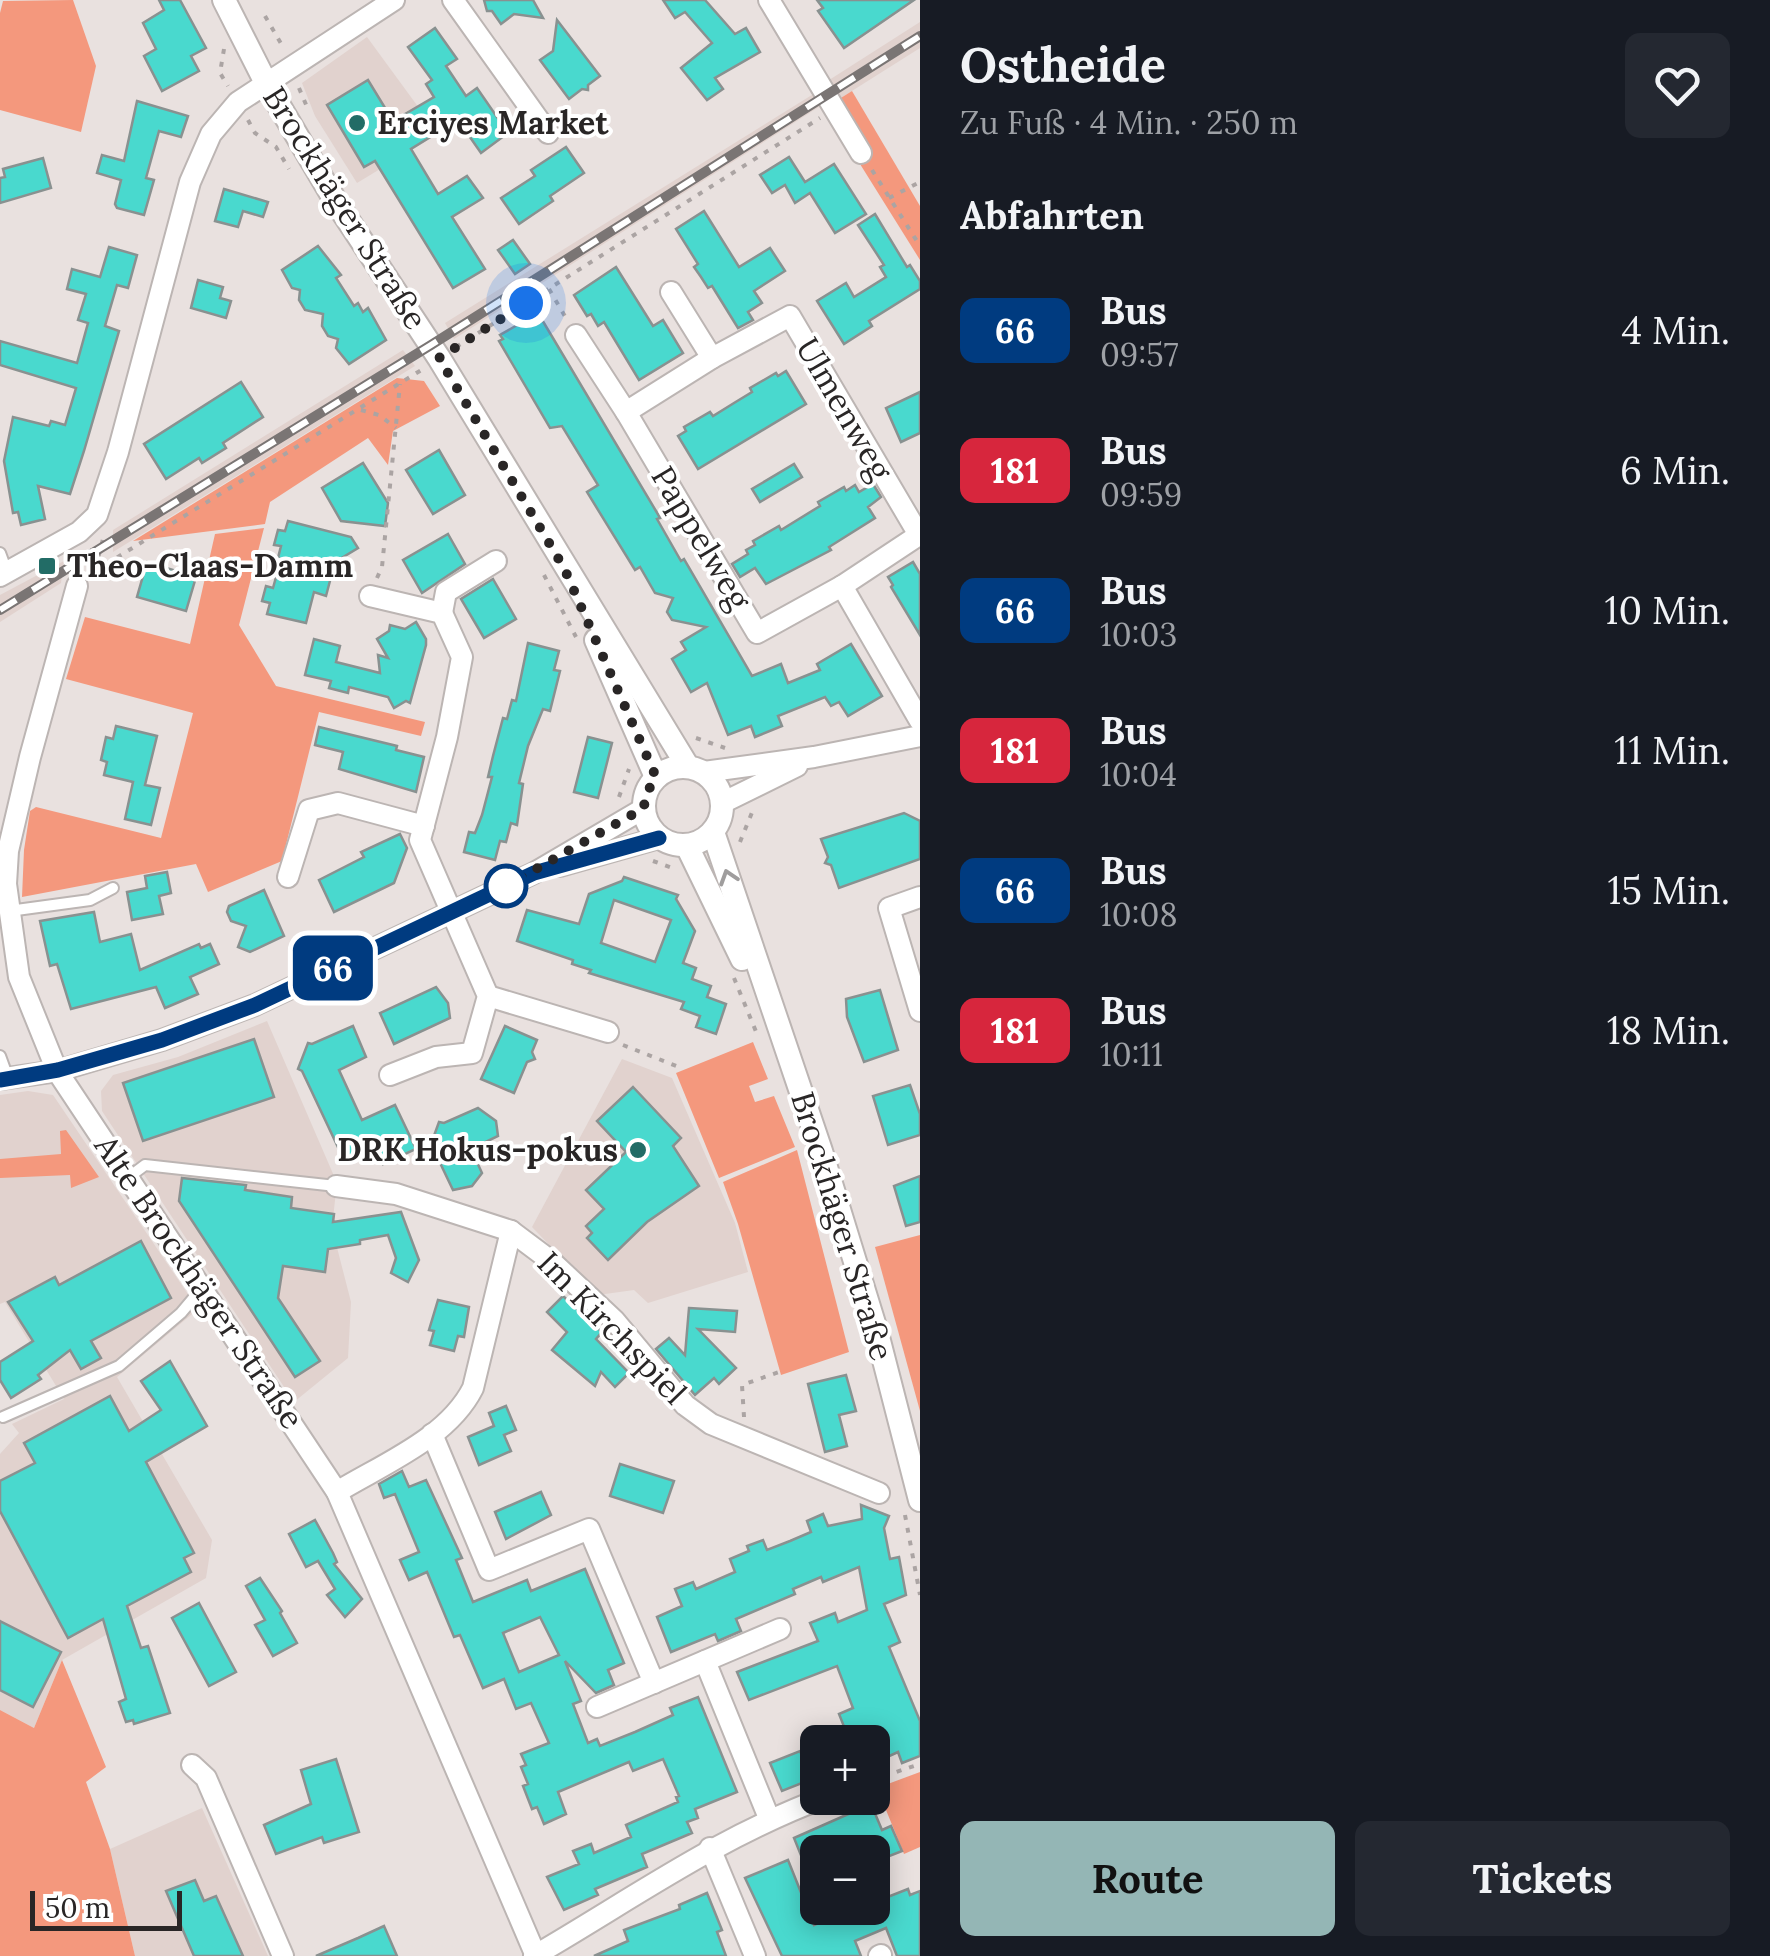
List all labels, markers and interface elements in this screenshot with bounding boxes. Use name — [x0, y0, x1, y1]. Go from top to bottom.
button: heart — [1625, 33, 1730, 138]
text: Ostheide — [960, 34, 1166, 95]
street label: Brockhäger Straße — [254, 79, 437, 337]
place label: Erciyes Market — [377, 102, 609, 143]
text: Zu Fuß · 4 Min. · 250 m — [960, 102, 1298, 143]
marker: Erciyes Market — [346, 112, 368, 134]
text: Abfahrten — [960, 191, 1144, 239]
your location — [501, 278, 551, 328]
text: Bus — [1100, 286, 1167, 334]
text: 4 Min. — [1621, 306, 1730, 354]
text: 66 — [995, 308, 1035, 353]
street label: Ulmenweg — [787, 330, 902, 488]
text: 09:57 — [1100, 334, 1179, 375]
text: Bus — [1100, 426, 1167, 474]
text: 6 Min. — [1620, 446, 1730, 494]
text: 181 — [991, 448, 1039, 493]
street label: Pappelweg — [643, 459, 761, 618]
text: 09:59 — [1100, 474, 1182, 515]
place label: Theo-Claas-Damm — [67, 545, 353, 586]
marker: Theo-Claas-Damm — [36, 555, 58, 577]
text: Bus — [1100, 566, 1167, 614]
text: 10 Min. — [1605, 586, 1730, 634]
text: 66 — [995, 588, 1035, 633]
text: 10:03 — [1100, 614, 1177, 655]
text: Bus — [1100, 706, 1167, 754]
text: 11 Min. — [1614, 726, 1730, 774]
text: 181 — [991, 728, 1039, 773]
text: 10:04 — [1100, 754, 1177, 795]
text: Bus — [1100, 846, 1167, 894]
unlabelled marker — [485, 865, 527, 907]
text: 15 Min. — [1607, 866, 1730, 914]
text: 66 — [995, 868, 1035, 913]
one-way arrow — [720, 870, 740, 887]
text: 10:08 — [1100, 894, 1177, 935]
line badge: 66 — [288, 936, 378, 1000]
text: 66 — [313, 946, 353, 991]
text: Bus — [1100, 986, 1167, 1034]
text: 18 Min. — [1607, 1006, 1730, 1054]
text: 181 — [991, 1008, 1039, 1053]
text: 10:11 — [1100, 1034, 1163, 1075]
street label: Brockhäger Straße — [782, 1087, 903, 1365]
street label: Alte Brockhäger Straße — [85, 1126, 313, 1436]
place label: DRK Hokus-pokus — [337, 1129, 618, 1170]
marker: DRK Hokus-pokus — [627, 1139, 649, 1161]
street label: Im Kirchspiel — [529, 1243, 696, 1413]
map controls — [800, 1725, 890, 1925]
button: + — [800, 1725, 890, 1815]
button: Route — [960, 1821, 1335, 1936]
button: Tickets — [1355, 1821, 1730, 1936]
button: − — [800, 1835, 890, 1925]
scale bar — [30, 1886, 182, 1930]
text: 50 m — [45, 1890, 110, 1926]

